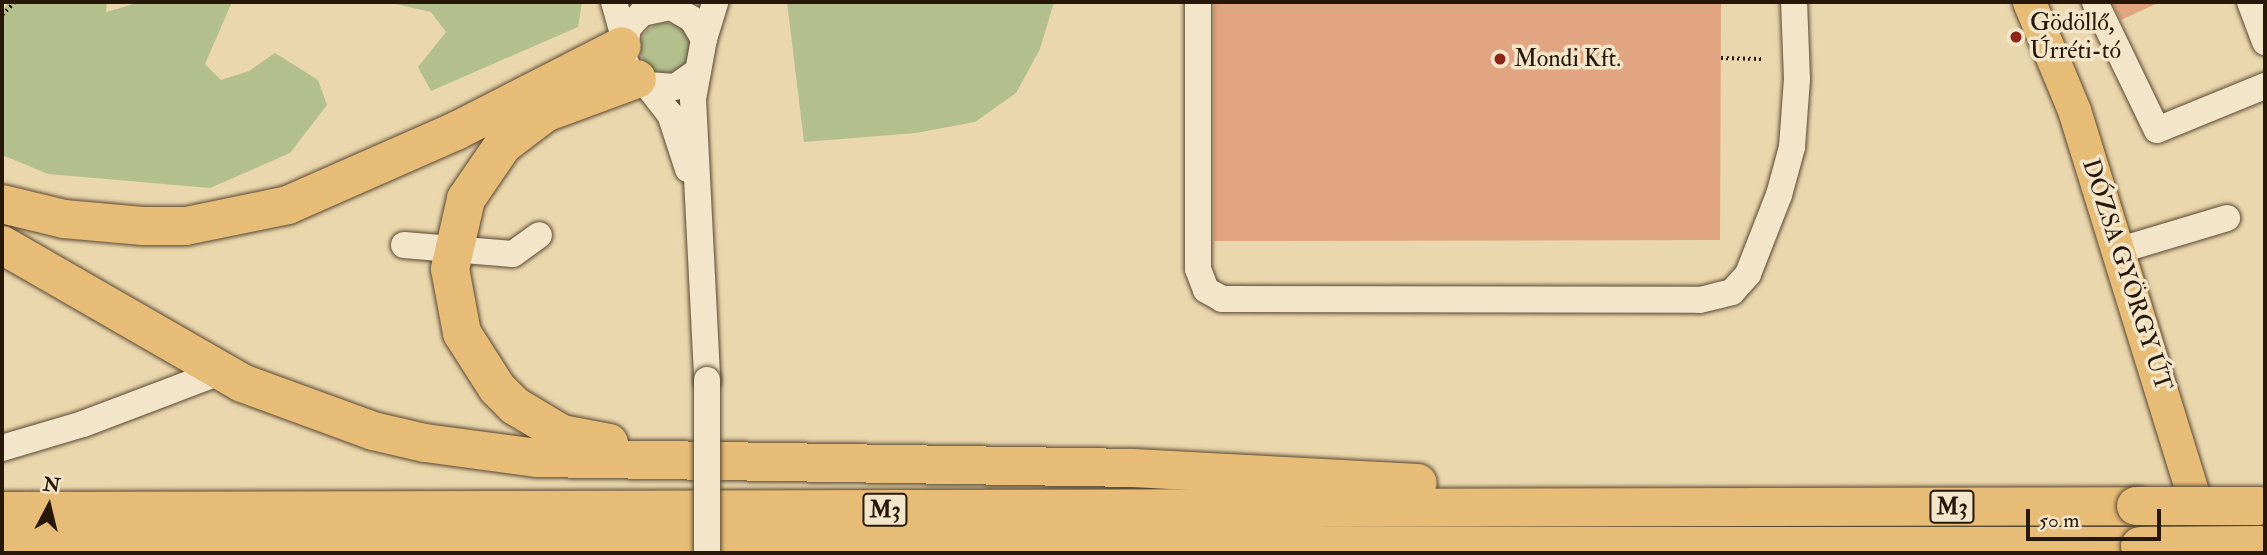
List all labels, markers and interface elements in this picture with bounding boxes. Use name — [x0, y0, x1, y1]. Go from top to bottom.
place label: Gödöllő, Úrréti-tó — [2030, 9, 2121, 65]
marker: Gödöllő, Úrréti-tó — [2008, 29, 2024, 45]
place label: Mondi Kft. — [1514, 45, 1621, 73]
marker: Mondi Kft. — [1492, 51, 1508, 67]
street label: DÓZSA GYÖRGY ÚT — [2076, 155, 2178, 395]
north arrow — [14, 471, 84, 541]
text: N — [42, 472, 61, 498]
road number: M3 — [1929, 488, 1975, 526]
road number: M3 — [862, 490, 908, 530]
scale bar — [2029, 496, 2164, 540]
text: 50 m — [2039, 507, 2080, 534]

